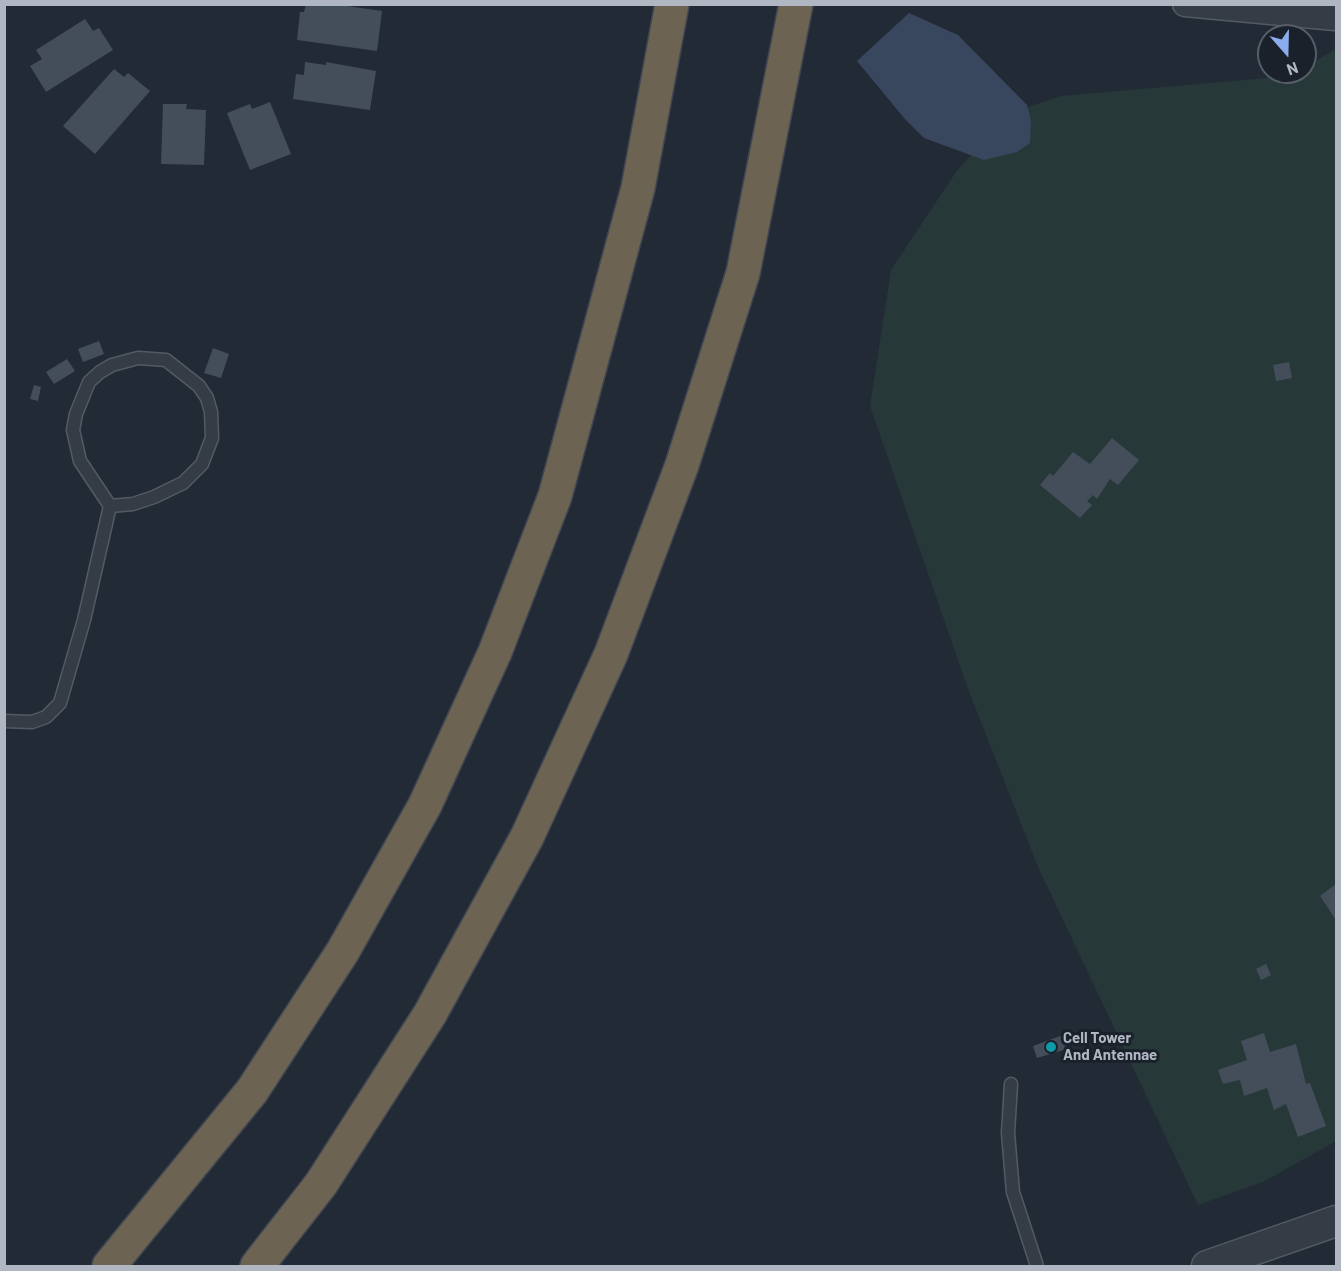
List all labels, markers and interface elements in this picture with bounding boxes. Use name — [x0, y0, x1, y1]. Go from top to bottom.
north arrow — [1257, 24, 1317, 84]
text: N — [1284, 59, 1301, 80]
place label: Cell Tower And Antennae — [1063, 1029, 1157, 1064]
marker: Cell Tower And Antennae — [1044, 1040, 1058, 1054]

